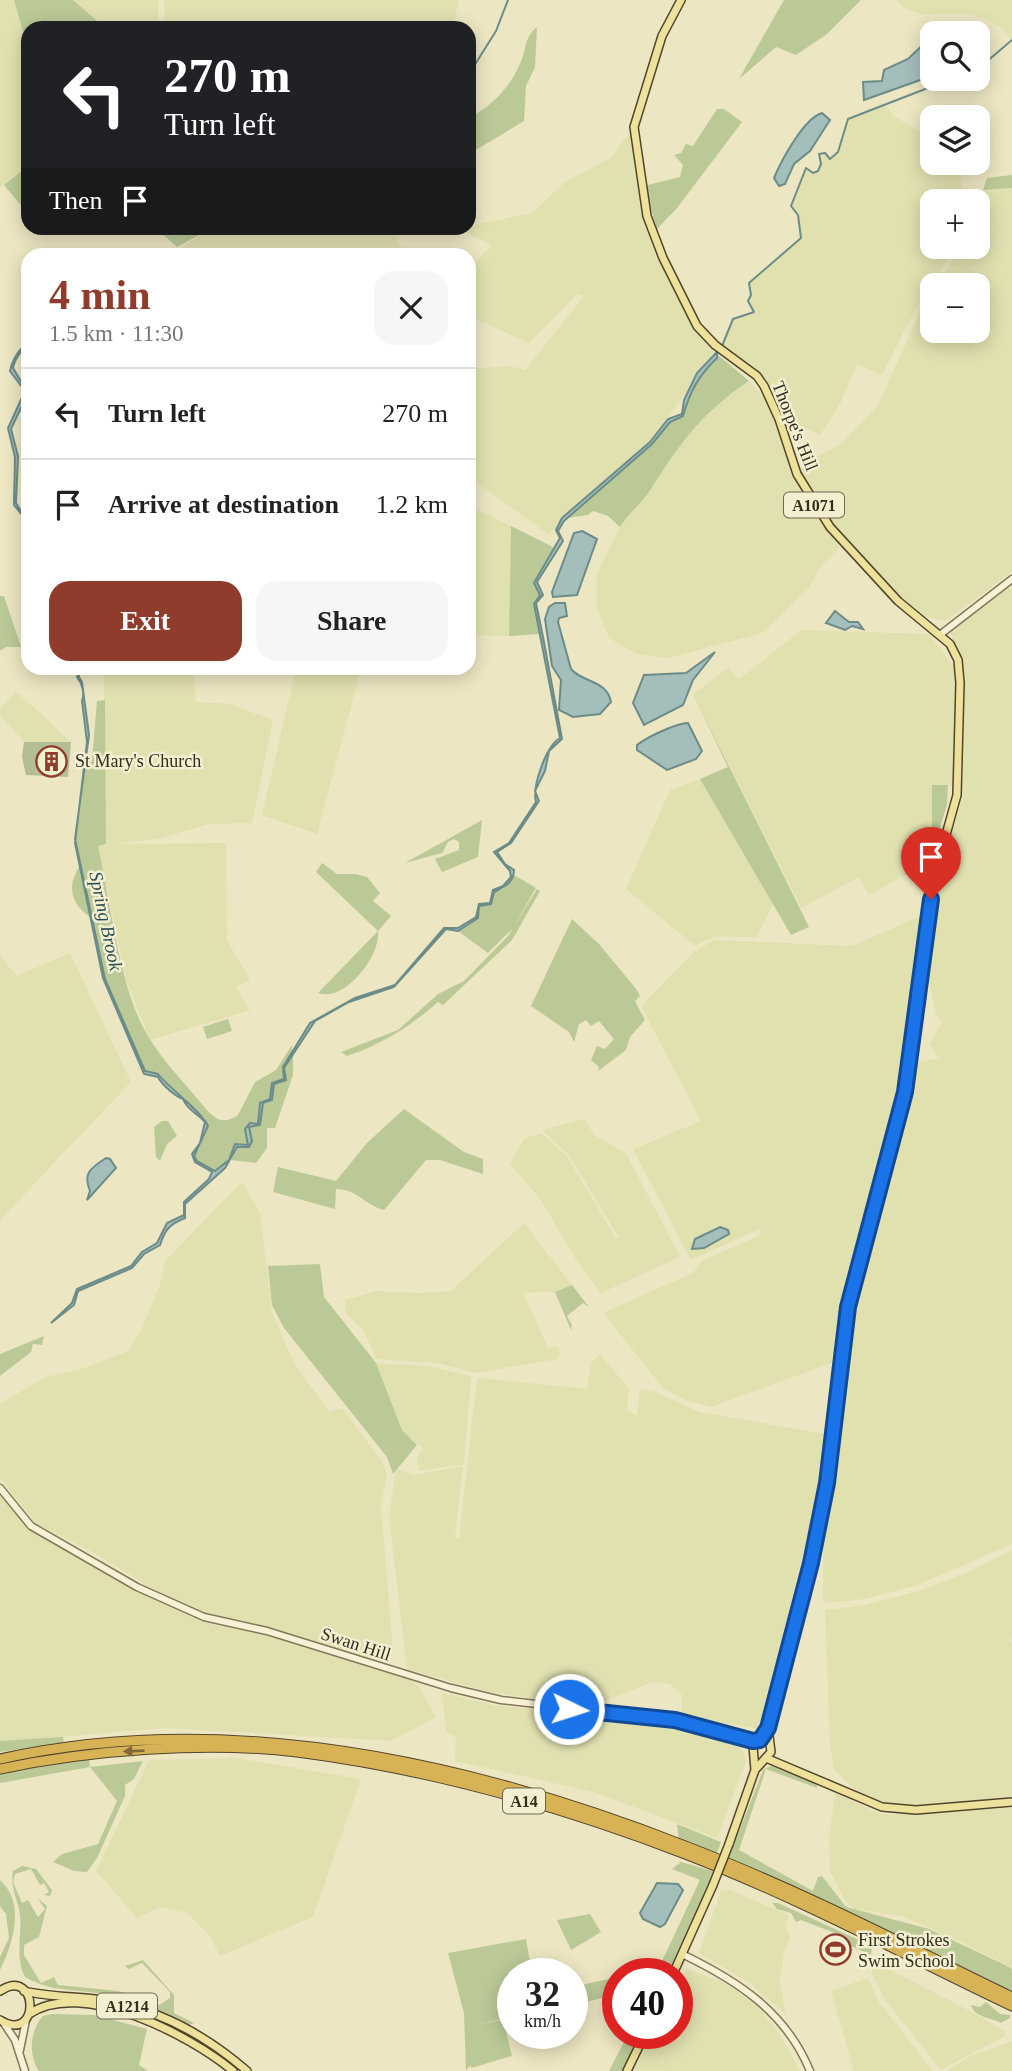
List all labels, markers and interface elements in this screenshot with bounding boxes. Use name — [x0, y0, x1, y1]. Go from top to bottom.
map controls — [920, 21, 990, 343]
button: search — [920, 21, 990, 91]
text: 270 m — [164, 48, 291, 103]
icon: left — [49, 49, 140, 140]
button: layers — [920, 105, 990, 175]
text: Turn left — [164, 106, 276, 142]
icon: arrive — [116, 182, 154, 220]
text: Then — [49, 186, 102, 215]
button: + — [920, 189, 990, 259]
button: close — [374, 271, 448, 345]
text: 4 min — [49, 272, 151, 318]
button: − — [920, 273, 990, 343]
text: 1.5 km · 11:30 — [49, 321, 184, 346]
street label: Thorpe's Hill — [768, 378, 822, 474]
icon: left — [49, 395, 87, 433]
text: Turn left — [108, 399, 206, 428]
text: 270 m — [382, 399, 448, 428]
icon: arrive — [49, 486, 87, 524]
text: Arrive at destination — [108, 490, 339, 519]
text: 1.2 km — [376, 490, 448, 519]
road number: A1071 — [784, 492, 844, 518]
button: Exit — [49, 581, 242, 661]
button: Share — [256, 581, 448, 661]
building icon: St Mary's Church — [35, 744, 69, 778]
place label: St Mary's Church — [75, 751, 201, 771]
pin — [901, 827, 961, 899]
icon: arrive — [912, 838, 950, 876]
water label: Spring Brook — [85, 869, 127, 973]
street label: Swan Hill — [318, 1623, 394, 1665]
position arrow — [532, 1672, 606, 1746]
one-way arrow — [123, 1746, 145, 1757]
road number: A14 — [503, 1788, 545, 1814]
place label: First Strokes Swim School — [858, 1930, 955, 1971]
sports icon: First Strokes Swim School — [818, 1933, 852, 1967]
speed limit sign: 40 — [602, 1958, 693, 2049]
text: 32 — [525, 1975, 560, 2014]
road number: A1214 — [97, 1994, 157, 2018]
text: km/h — [524, 2011, 561, 2031]

